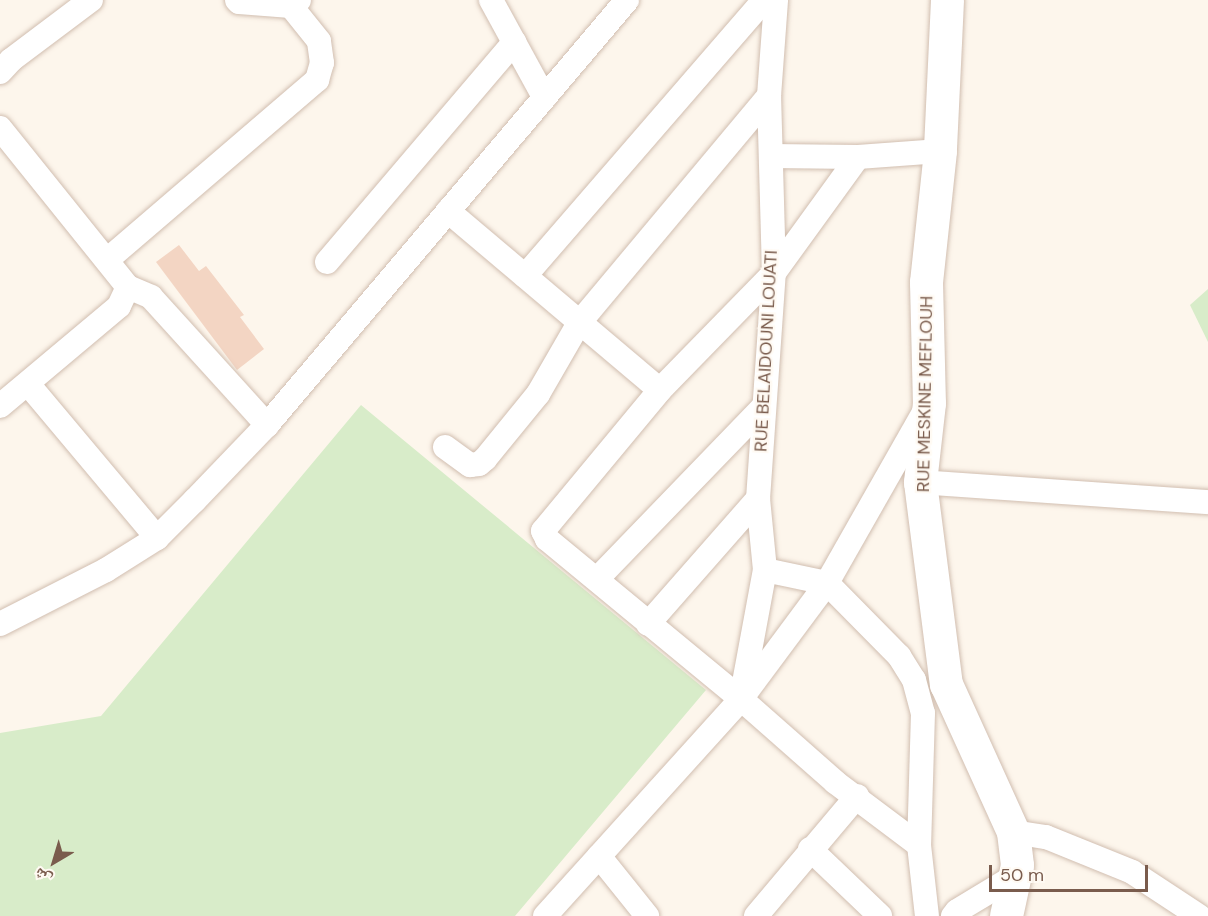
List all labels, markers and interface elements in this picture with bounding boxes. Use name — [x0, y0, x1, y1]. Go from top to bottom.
street label: RUE BELAIDOUNI LOUATI — [750, 250, 782, 452]
street label: RUE MESKINE MEFLOUH — [912, 296, 938, 492]
north arrow — [24, 832, 84, 892]
scale bar — [992, 853, 1151, 891]
text: ش — [29, 863, 56, 890]
text: 50 m — [1000, 863, 1044, 887]

